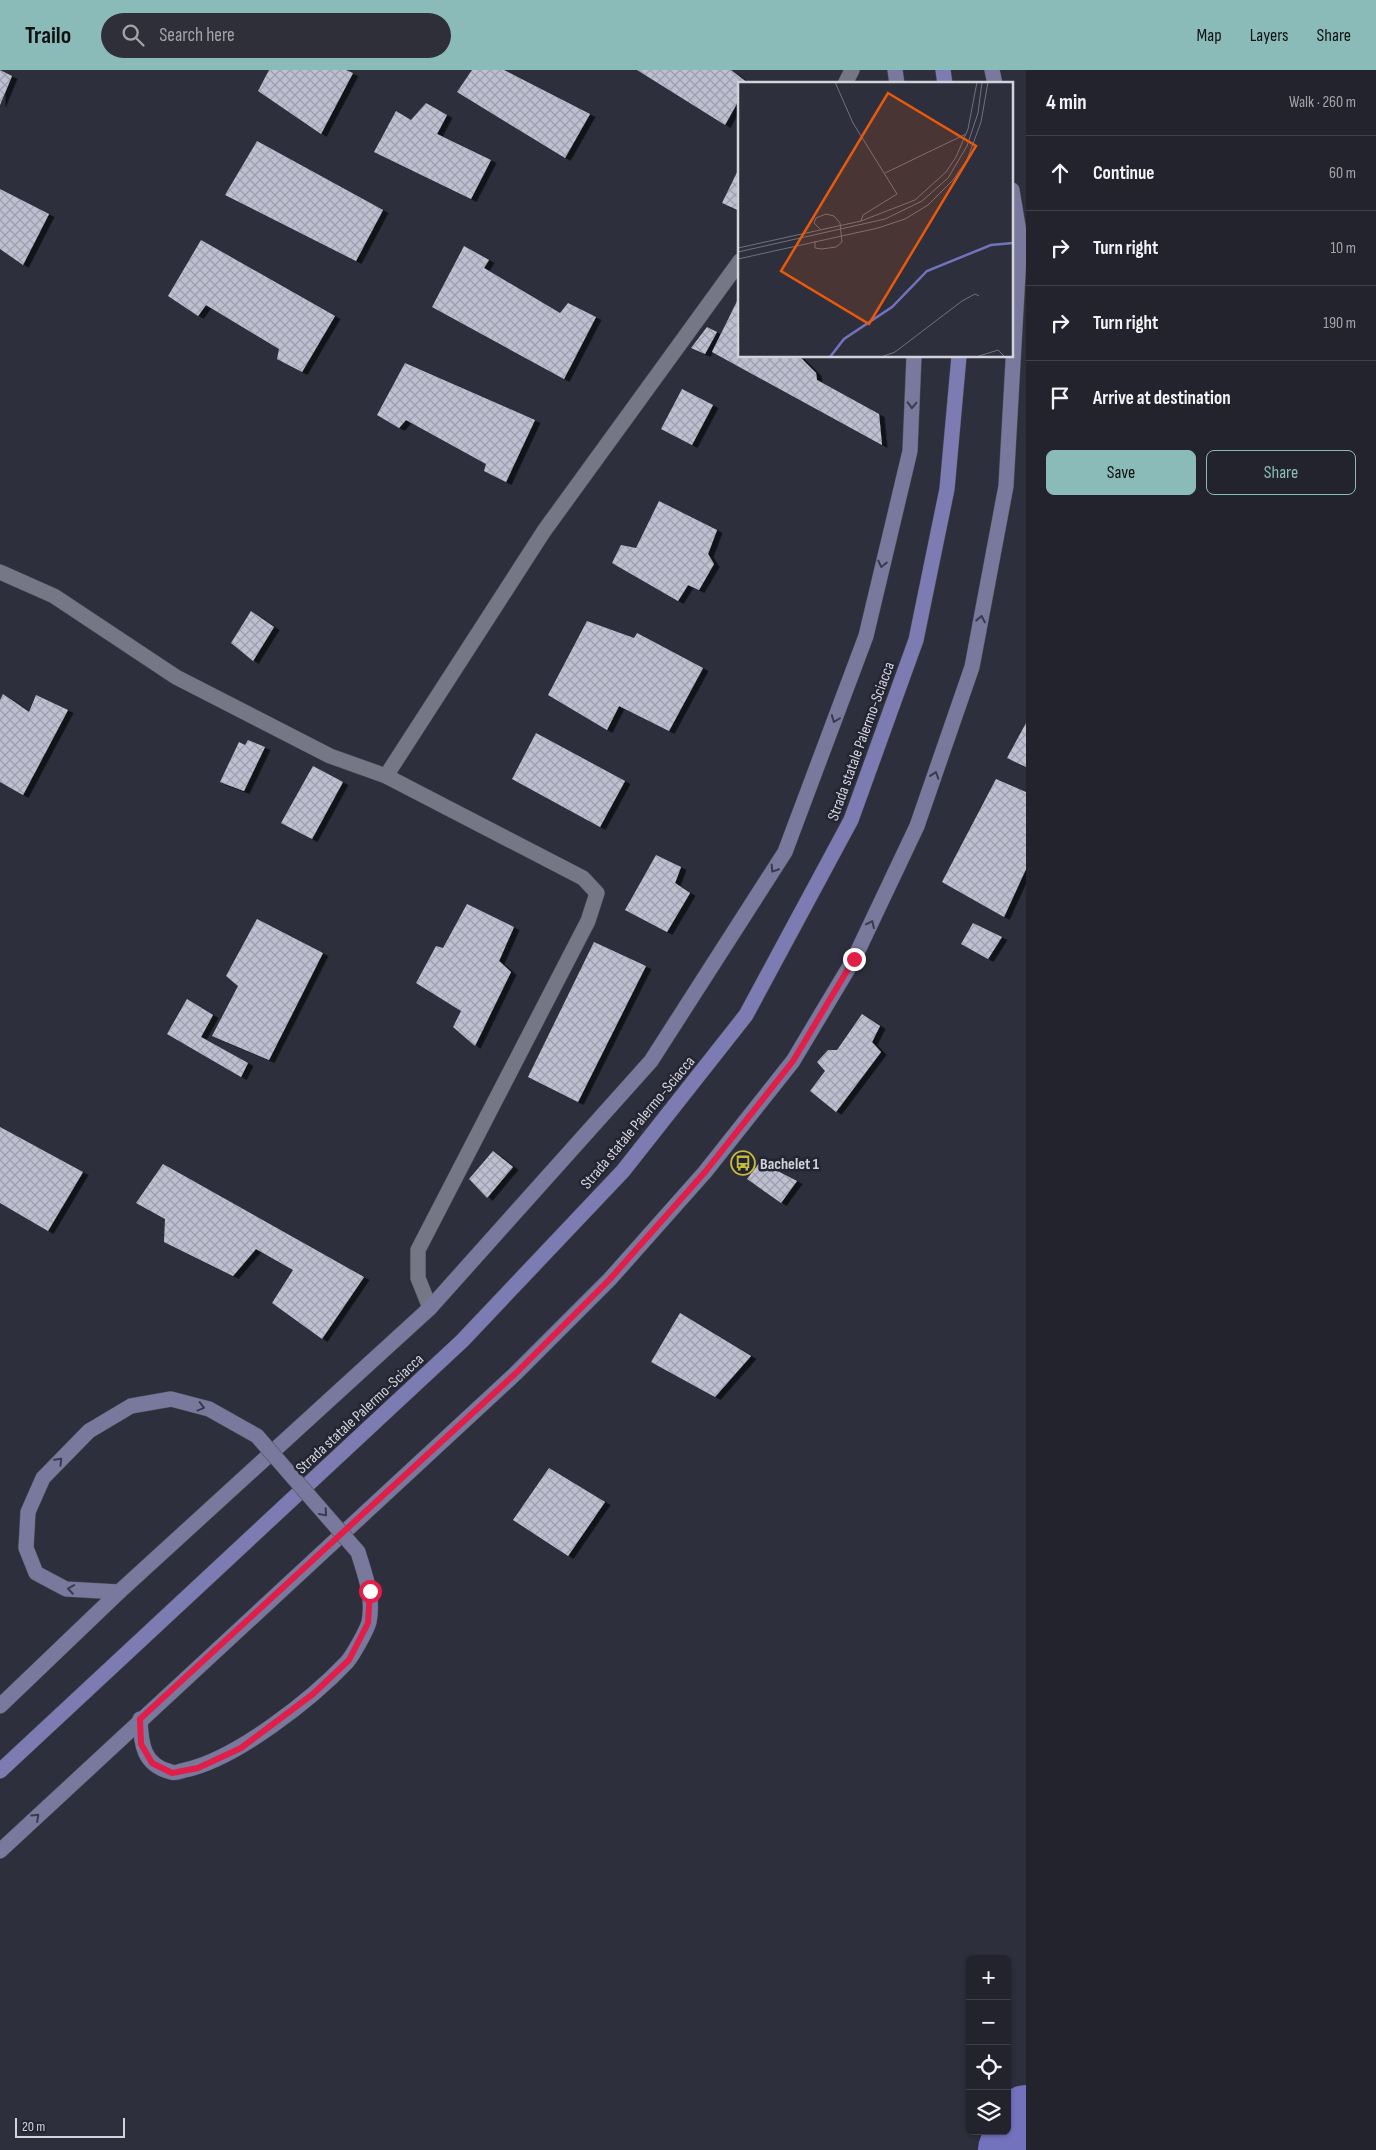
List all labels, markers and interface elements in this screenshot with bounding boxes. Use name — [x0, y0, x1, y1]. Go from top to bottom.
search box — [101, 13, 451, 58]
text: Trailo — [25, 21, 71, 50]
icon: search — [119, 21, 147, 49]
text: Search here — [159, 24, 235, 47]
text: Map — [1197, 25, 1222, 46]
text: Layers — [1250, 25, 1289, 46]
text: Share — [1317, 25, 1351, 46]
inset map — [738, 82, 1014, 358]
text: 4 min — [1046, 90, 1087, 115]
text: Walk · 260 m — [1289, 93, 1356, 112]
icon: ahead — [1046, 159, 1074, 187]
text: Continue — [1093, 162, 1154, 185]
text: 60 m — [1329, 164, 1356, 183]
icon: right — [1046, 234, 1074, 262]
text: Turn right — [1093, 237, 1158, 260]
text: 10 m — [1330, 239, 1356, 258]
icon: right — [1046, 309, 1074, 337]
text: Turn right — [1093, 312, 1158, 335]
text: 190 m — [1323, 314, 1356, 333]
icon: arrive — [1046, 384, 1074, 412]
text: Arrive at destination — [1093, 387, 1231, 410]
one-way arrow — [907, 402, 917, 409]
button: Save — [1046, 450, 1196, 495]
button: Share — [1206, 450, 1356, 495]
one-way arrow — [877, 560, 888, 568]
one-way arrow — [975, 615, 985, 623]
street label: Strada statale Palermo-Sciacca — [824, 659, 899, 824]
one-way arrow — [831, 714, 841, 723]
one-way arrow — [929, 771, 939, 779]
one-way arrow — [771, 864, 780, 873]
one-way arrow — [865, 920, 875, 929]
route end — [843, 948, 866, 971]
street label: Strada statale Palermo-Sciacca — [577, 1053, 699, 1193]
bus stop icon: Bachelet 1 — [730, 1150, 756, 1176]
place label: Bachelet 1 — [760, 1155, 820, 1174]
street label: Strada statale Palermo-Sciacca — [292, 1350, 428, 1478]
one-way arrow — [196, 1401, 205, 1412]
one-way arrow — [53, 1458, 62, 1467]
one-way arrow — [318, 1507, 327, 1516]
route start — [359, 1580, 382, 1603]
one-way arrow — [66, 1584, 75, 1594]
one-way arrow — [30, 1814, 39, 1823]
map controls — [966, 1955, 1011, 2135]
button: + — [966, 1955, 1011, 2000]
button: − — [966, 2000, 1011, 2045]
button: locate — [966, 2045, 1011, 2090]
button: layers — [966, 2090, 1011, 2135]
scale bar — [15, 2115, 125, 2138]
text: 20 m — [22, 2118, 45, 2135]

